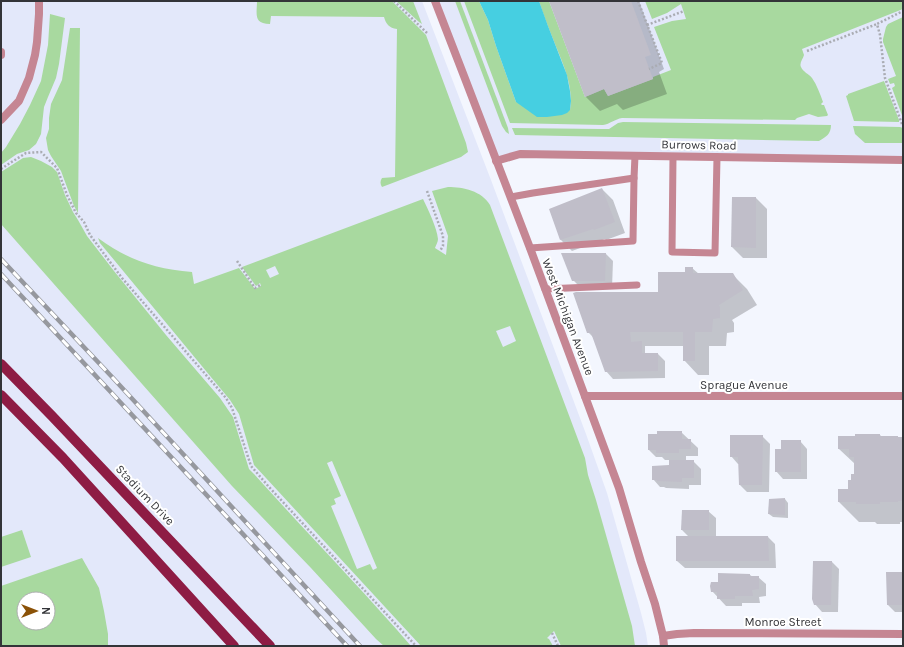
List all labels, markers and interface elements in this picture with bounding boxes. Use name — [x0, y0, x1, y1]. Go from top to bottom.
street label: Burrows Road — [661, 137, 737, 153]
street label: West Michigan Avenue — [539, 257, 597, 377]
street label: Sprague Avenue — [700, 378, 788, 392]
street label: Stadium Drive — [113, 462, 177, 528]
north arrow — [16, 591, 56, 631]
text: N — [39, 607, 52, 615]
street label: Monroe Street — [745, 615, 822, 629]

